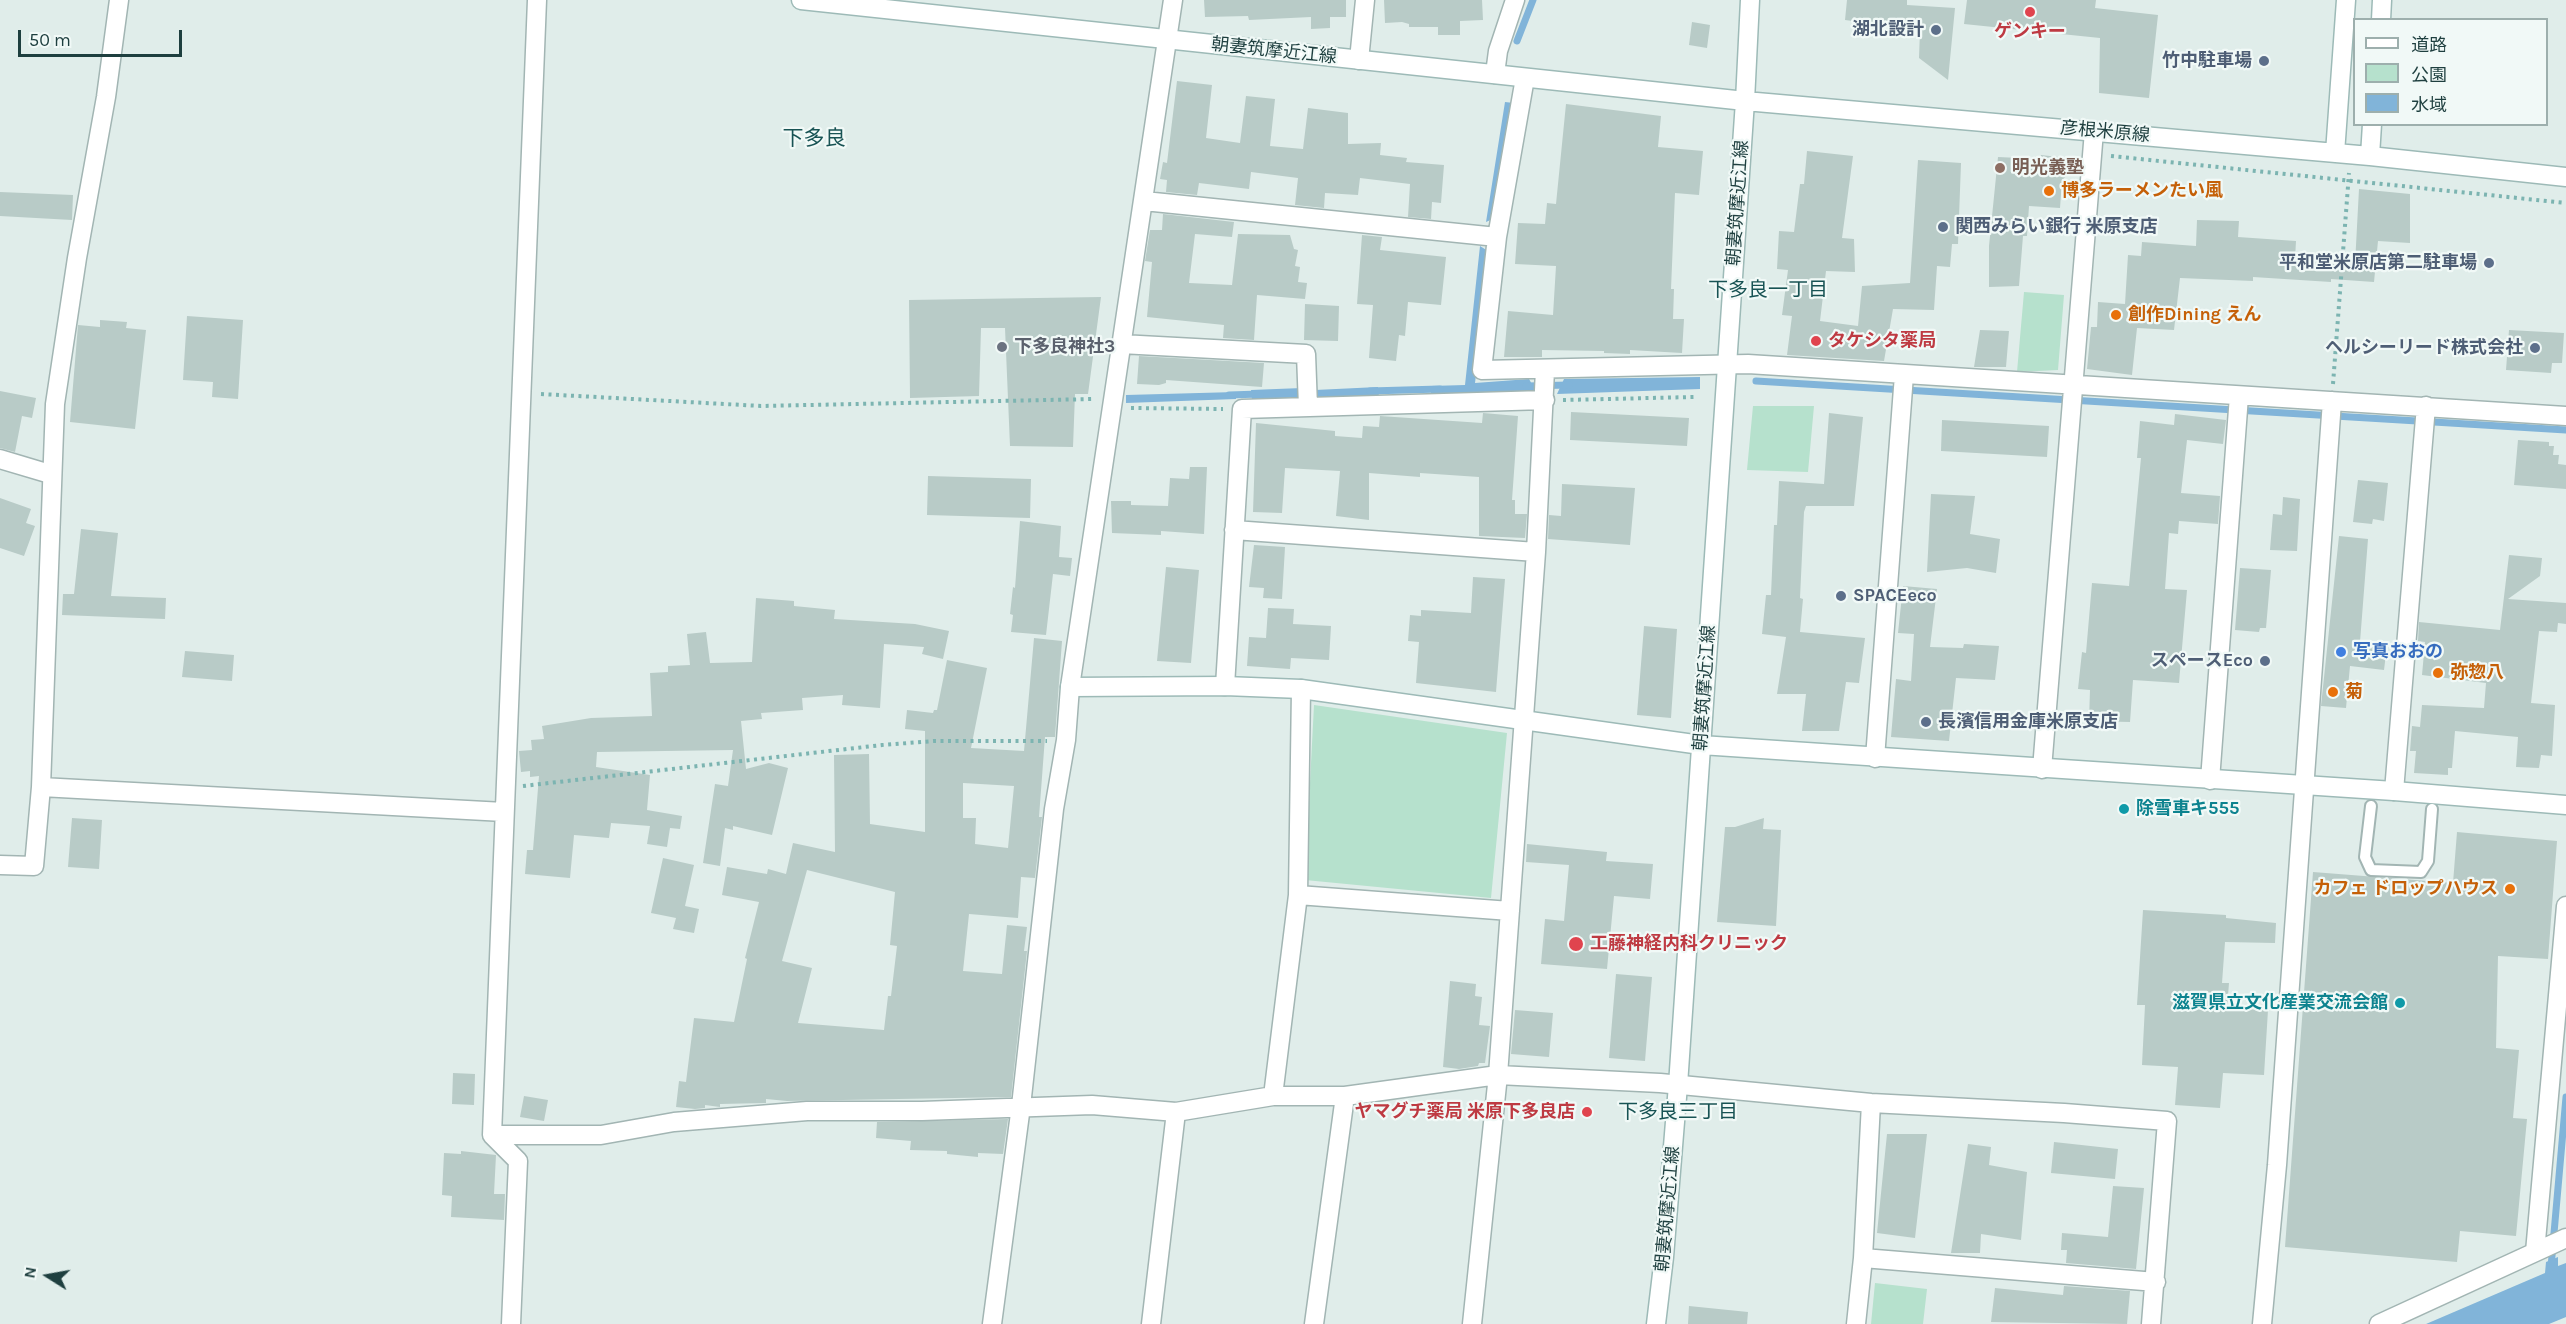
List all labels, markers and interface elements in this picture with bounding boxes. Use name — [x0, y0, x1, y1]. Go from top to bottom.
marker: ゲンキー — [2023, 5, 2037, 19]
scale bar — [21, 18, 184, 56]
legend — [2353, 18, 2548, 126]
place label: 湖北設計 — [1852, 19, 1924, 41]
place label: ゲンキー — [1994, 21, 2066, 43]
marker: 湖北設計 — [1929, 23, 1943, 37]
text: 50 m — [29, 29, 71, 51]
street label: 朝妻筑摩近江線 — [1210, 34, 1338, 68]
text: 道路 — [2411, 34, 2447, 56]
place label: 竹中駐車場 — [2162, 50, 2252, 72]
marker: 竹中駐車場 — [2257, 54, 2271, 68]
text: 公園 — [2411, 64, 2447, 86]
text: 水域 — [2411, 94, 2447, 116]
street label: 彦根米原線 — [2059, 117, 2151, 147]
district label: 下多良 — [783, 126, 845, 152]
street label: 朝妻筑摩近江線 — [1723, 139, 1753, 267]
place label: 明光義塾 — [2012, 157, 2084, 179]
marker: 明光義塾 — [1993, 161, 2007, 175]
place label: 博多ラーメンたい風 — [2061, 180, 2223, 202]
marker: 博多ラーメンたい風 — [2042, 184, 2056, 198]
place label: 関西みらい銀行 米原支店 — [1955, 216, 2158, 238]
marker: 関西みらい銀行 米原支店 — [1936, 220, 1950, 234]
place label: 平和堂米原店第二駐車場 — [2279, 252, 2477, 274]
marker: 平和堂米原店第二駐車場 — [2482, 256, 2496, 270]
district label: 下多良一丁目 — [1708, 278, 1828, 302]
place label: 創作Dining えん — [2128, 304, 2262, 326]
marker: 創作Dining えん — [2109, 308, 2123, 322]
place label: タケシタ薬局 — [1828, 330, 1936, 352]
marker: タケシタ薬局 — [1809, 334, 1823, 348]
place label: 下多良神社3 — [1014, 336, 1115, 358]
place label: ヘルシーリード株式会社 — [2325, 337, 2523, 359]
marker: 下多良神社3 — [995, 340, 1009, 354]
marker: ヘルシーリード株式会社 — [2528, 341, 2542, 355]
place label: SPACEeco — [1853, 585, 1937, 607]
marker: SPACEeco — [1834, 589, 1848, 603]
street label: 朝妻筑摩近江線 — [1690, 624, 1720, 752]
place label: 写真おおの — [2353, 641, 2443, 663]
marker: 写真おおの — [2334, 645, 2348, 659]
place label: スペースEco — [2151, 650, 2253, 672]
marker: スペースEco — [2258, 654, 2272, 668]
place label: 弥惣八 — [2450, 662, 2504, 684]
marker: 弥惣八 — [2431, 666, 2445, 680]
place label: 菊 — [2345, 681, 2363, 703]
marker: 菊 — [2326, 685, 2340, 699]
place label: 長濱信用金庫米原支店 — [1938, 711, 2118, 733]
marker: 長濱信用金庫米原支店 — [1919, 715, 1933, 729]
place label: 除雪車キ555 — [2136, 798, 2239, 820]
marker: 除雪車キ555 — [2117, 802, 2131, 816]
place label: カフェ ドロップハウス — [2313, 878, 2498, 900]
marker: カフェ ドロップハウス — [2503, 882, 2517, 896]
place label: 工藤神経内科クリニック — [1590, 933, 1788, 955]
marker: 工藤神経内科クリニック — [1567, 935, 1585, 953]
place label: 滋賀県立文化産業交流会館 — [2172, 992, 2388, 1014]
marker: 滋賀県立文化産業交流会館 — [2393, 996, 2407, 1010]
district label: 下多良三丁目 — [1618, 1100, 1738, 1124]
place label: ヤマグチ薬局 米原下多良店 — [1354, 1101, 1575, 1123]
marker: ヤマグチ薬局 米原下多良店 — [1580, 1105, 1594, 1119]
street label: 朝妻筑摩近江線 — [1652, 1145, 1684, 1273]
north arrow — [18, 1246, 78, 1306]
text: N — [19, 1265, 40, 1280]

